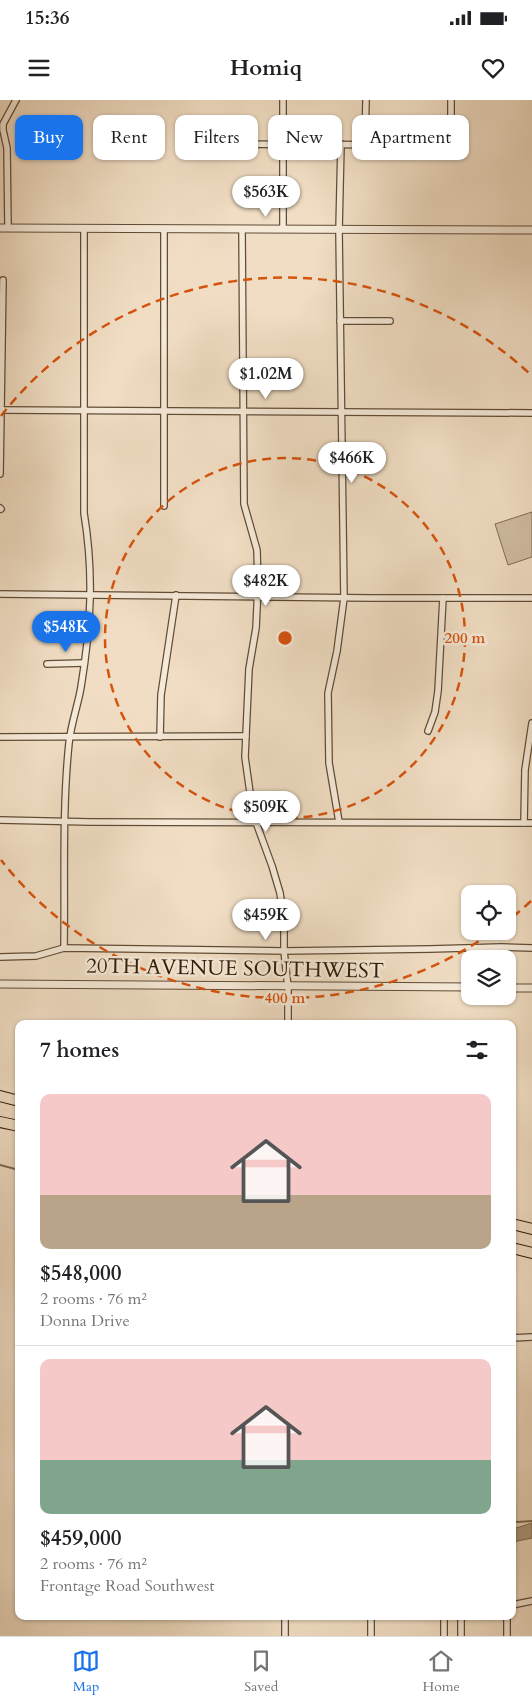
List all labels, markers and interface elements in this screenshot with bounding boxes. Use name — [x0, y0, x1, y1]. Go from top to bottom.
text: 15:36 — [25, 5, 69, 31]
text: Homiq — [230, 53, 302, 83]
icon: menu — [25, 54, 53, 82]
icon: heart — [479, 54, 507, 82]
chip: Buy — [15, 115, 83, 160]
chip: Rent — [93, 115, 165, 160]
chip: Filters — [175, 115, 258, 160]
chip: New — [268, 115, 342, 160]
chip: Apartment — [352, 115, 469, 160]
pin: $563K — [231, 176, 301, 218]
text: $563K — [243, 181, 289, 203]
pin: $1.02M — [225, 358, 307, 400]
text: $1.02M — [240, 363, 292, 385]
pin: $466K — [317, 442, 387, 484]
text: $466K — [329, 447, 375, 469]
pin: $482K — [231, 564, 301, 607]
text: $482K — [243, 570, 289, 592]
pin: $548K — [31, 610, 101, 653]
text: $548K — [43, 616, 89, 638]
text: 200 m — [445, 628, 486, 648]
centre of rings — [276, 629, 294, 647]
pin: $509K — [231, 790, 301, 833]
text: $509K — [243, 796, 289, 818]
map controls — [461, 885, 516, 1005]
button: locate — [461, 885, 516, 940]
pin: $459K — [231, 898, 301, 941]
text: $459K — [243, 904, 289, 926]
button: layers — [461, 950, 516, 1005]
street label: 20TH AVENUE SOUTHWEST — [86, 951, 384, 986]
text: 400 m — [265, 988, 306, 1008]
text: 7 homes — [40, 1036, 119, 1065]
icon: filters — [463, 1036, 491, 1064]
icon: home — [221, 1126, 311, 1216]
text: $548,000 — [40, 1259, 121, 1288]
text: 2 rooms · 76 m² — [40, 1288, 147, 1310]
text: Donna Drive — [40, 1310, 130, 1332]
icon: home — [221, 1392, 311, 1482]
text: $459,000 — [40, 1524, 121, 1553]
text: 2 rooms · 76 m² — [40, 1553, 147, 1575]
text: Frontage Road Southwest — [40, 1575, 214, 1597]
tab: Map — [72, 1647, 100, 1696]
tab: Saved — [244, 1647, 278, 1696]
tab: Home — [422, 1647, 460, 1696]

